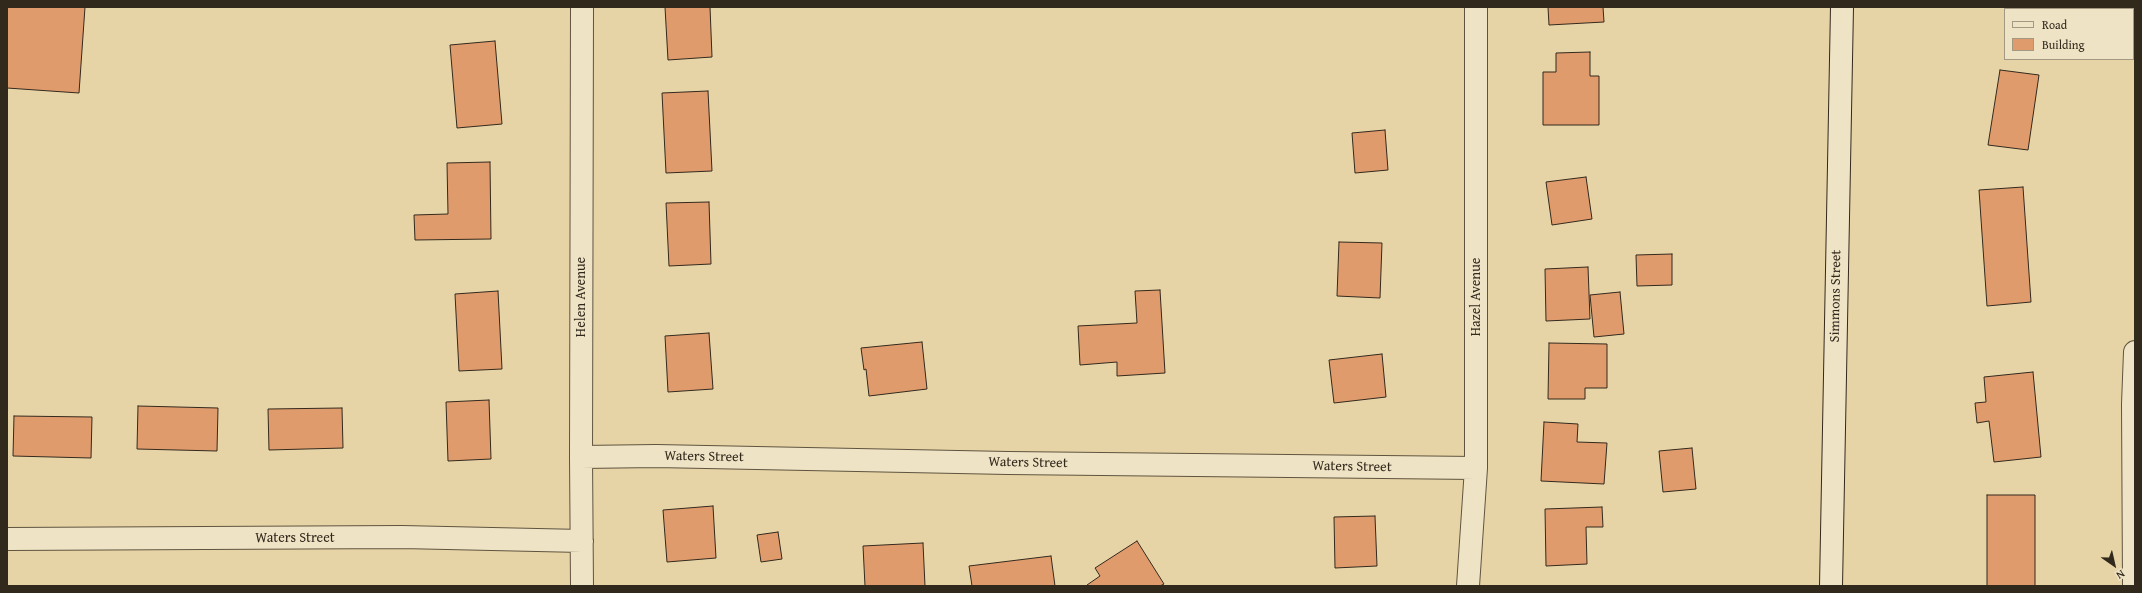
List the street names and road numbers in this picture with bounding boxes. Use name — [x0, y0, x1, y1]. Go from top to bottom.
street label: Simmons Street — [1827, 250, 1845, 342]
street label: Helen Avenue — [573, 257, 589, 337]
street label: Hazel Avenue — [1468, 258, 1484, 336]
street label: Waters Street — [664, 448, 744, 466]
street label: Waters Street — [988, 454, 1068, 472]
street label: Waters Street — [1312, 458, 1392, 476]
street label: Waters Street — [255, 530, 335, 546]

